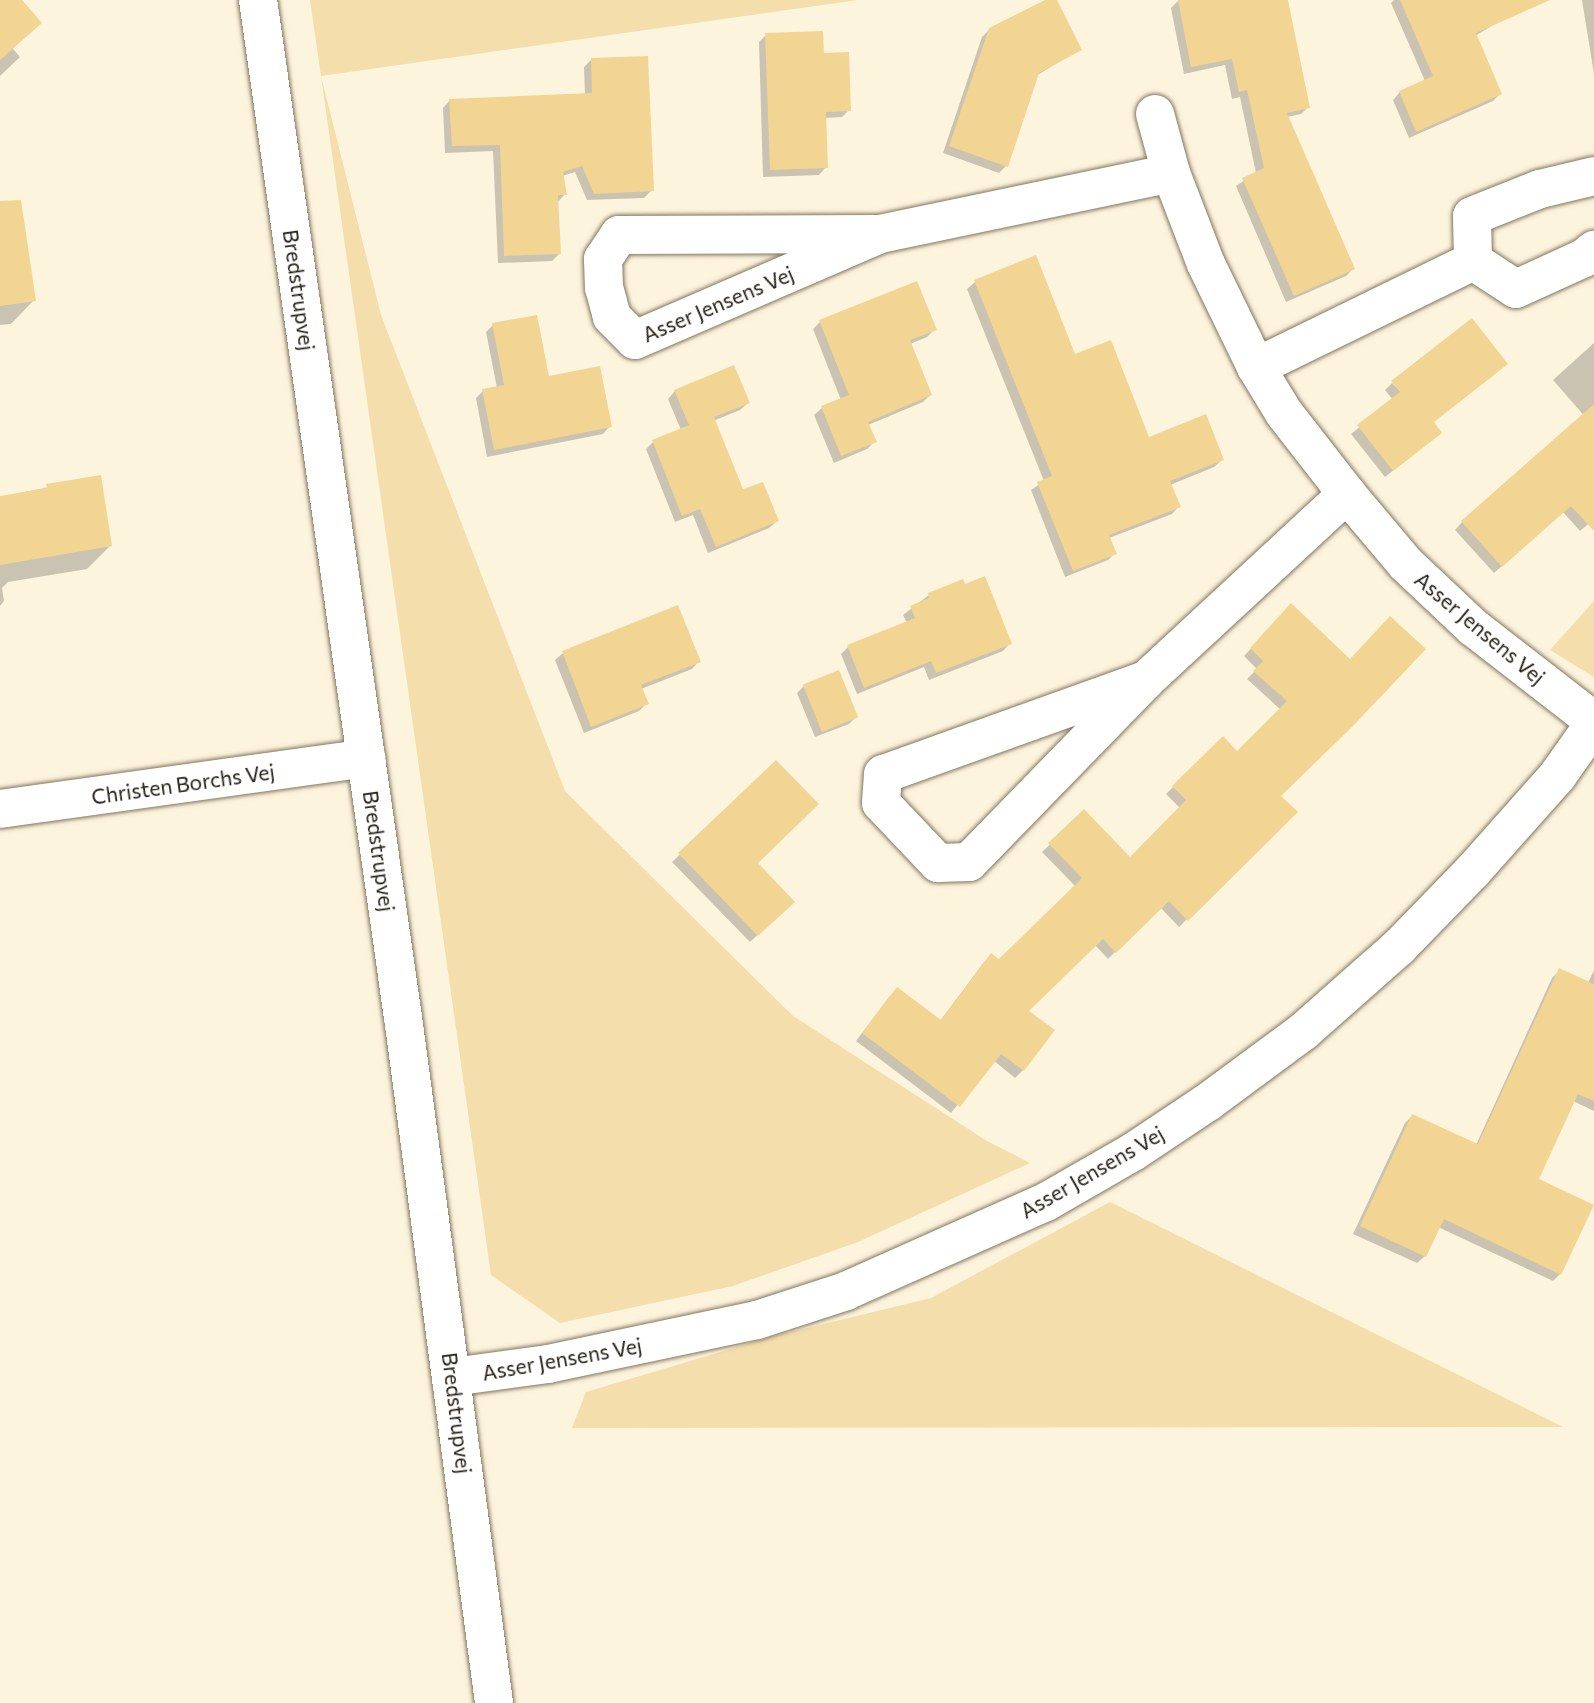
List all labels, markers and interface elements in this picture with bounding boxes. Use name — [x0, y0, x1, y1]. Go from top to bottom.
street label: Bredstrupvej — [278, 228, 320, 352]
street label: Asser Jensens Vej — [639, 261, 797, 347]
street label: Asser Jensens Vej — [1410, 566, 1550, 690]
street label: Christen Borchs Vej — [90, 759, 276, 809]
street label: Bredstrupvej — [358, 789, 400, 913]
street label: Asser Jensens Vej — [1016, 1121, 1168, 1223]
street label: Asser Jensens Vej — [480, 1333, 644, 1385]
street label: Bredstrupvej — [437, 1351, 477, 1475]

